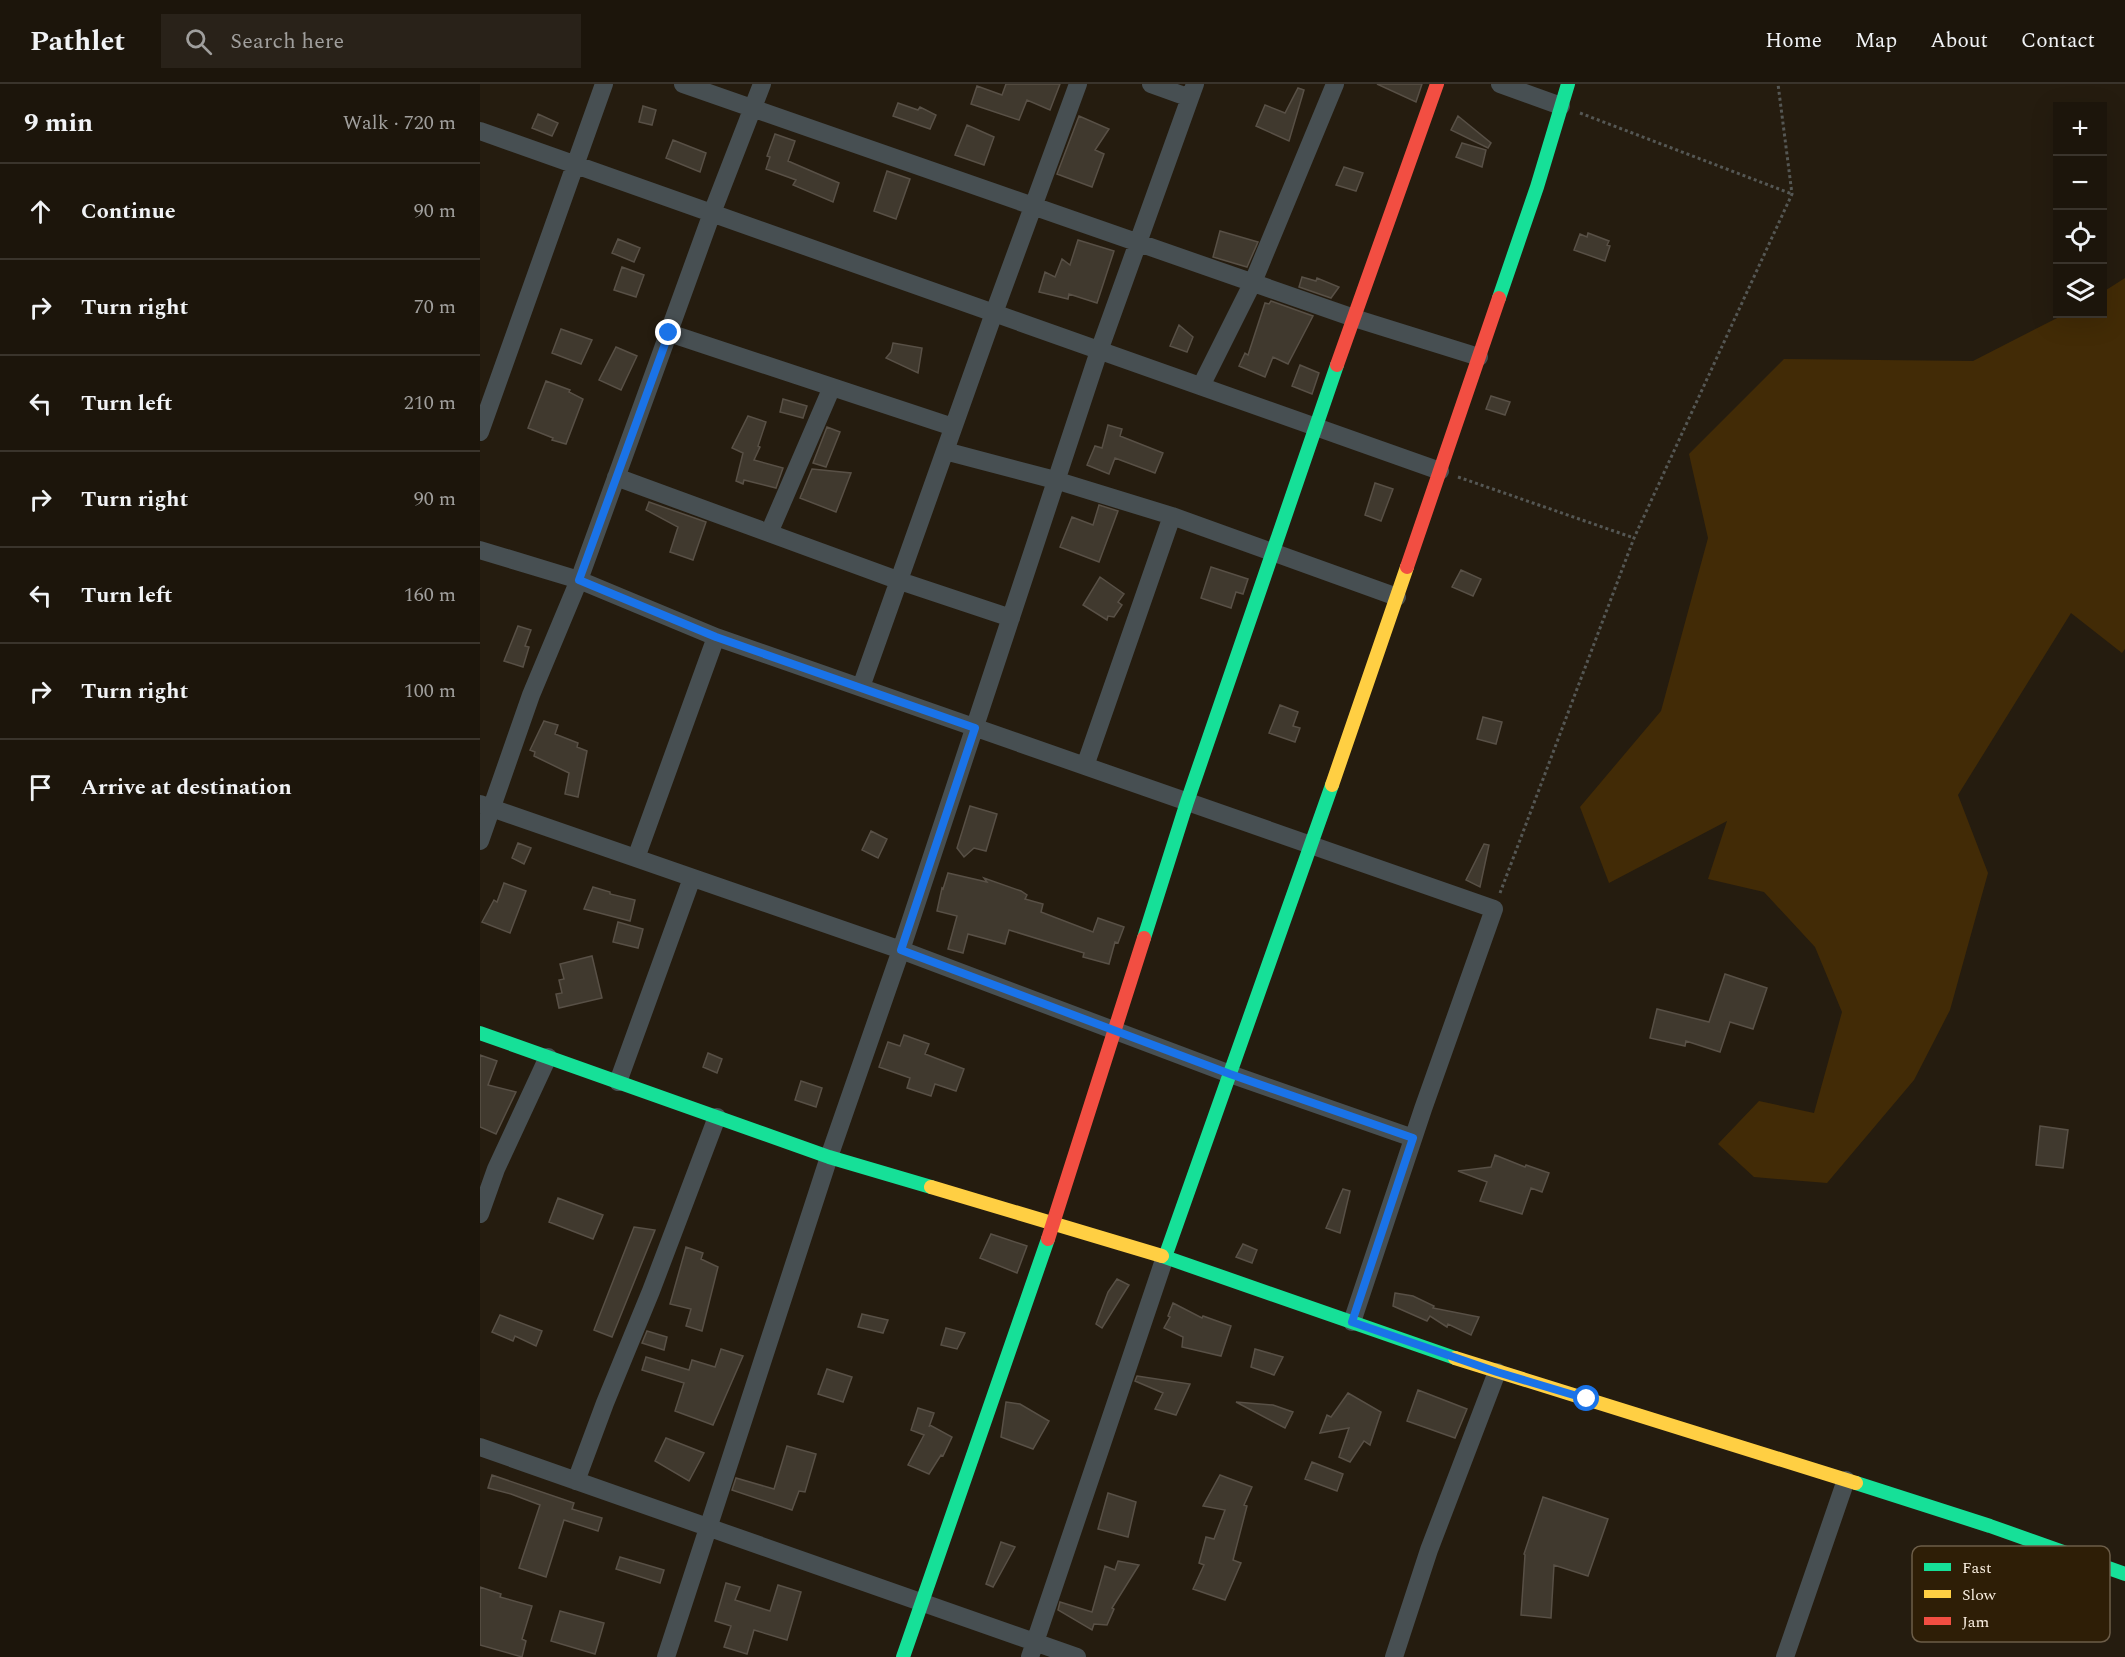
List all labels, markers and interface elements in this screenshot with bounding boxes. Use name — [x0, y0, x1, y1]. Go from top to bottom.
search box — [161, 14, 581, 68]
text: Pathlet — [30, 20, 125, 63]
icon: search — [182, 25, 215, 58]
text: Search here — [230, 25, 344, 58]
text: Home — [1765, 25, 1822, 57]
text: Map — [1855, 25, 1897, 57]
text: About — [1930, 25, 1988, 57]
text: Contact — [2021, 25, 2095, 57]
map controls — [2053, 102, 2107, 318]
button: + — [2053, 102, 2107, 156]
text: 9 min — [24, 103, 93, 143]
text: Walk · 720 m — [343, 108, 456, 138]
button: − — [2053, 156, 2107, 210]
icon: ahead — [24, 195, 57, 228]
text: Continue — [81, 195, 176, 228]
text: 90 m — [414, 196, 456, 226]
button: locate — [2053, 210, 2107, 264]
button: layers — [2053, 264, 2107, 318]
icon: right — [24, 291, 57, 324]
text: Turn right — [81, 291, 188, 324]
text: 70 m — [414, 292, 456, 322]
route end — [655, 319, 681, 345]
icon: left — [24, 387, 57, 420]
text: Turn left — [81, 387, 173, 420]
text: 210 m — [404, 388, 456, 418]
icon: right — [24, 483, 57, 516]
text: Turn right — [81, 483, 188, 516]
text: 90 m — [414, 484, 456, 514]
icon: left — [24, 579, 57, 612]
text: Turn left — [81, 579, 173, 612]
text: 160 m — [404, 580, 456, 610]
icon: right — [24, 675, 57, 708]
text: Turn right — [81, 675, 188, 708]
text: 100 m — [404, 676, 456, 706]
icon: arrive — [24, 771, 57, 804]
text: Arrive at destination — [81, 771, 292, 804]
route start — [1573, 1385, 1599, 1411]
legend — [1912, 1546, 2110, 1642]
text: Fast — [1962, 1556, 1992, 1580]
text: Slow — [1962, 1583, 1997, 1607]
text: Jam — [1962, 1610, 1990, 1634]

